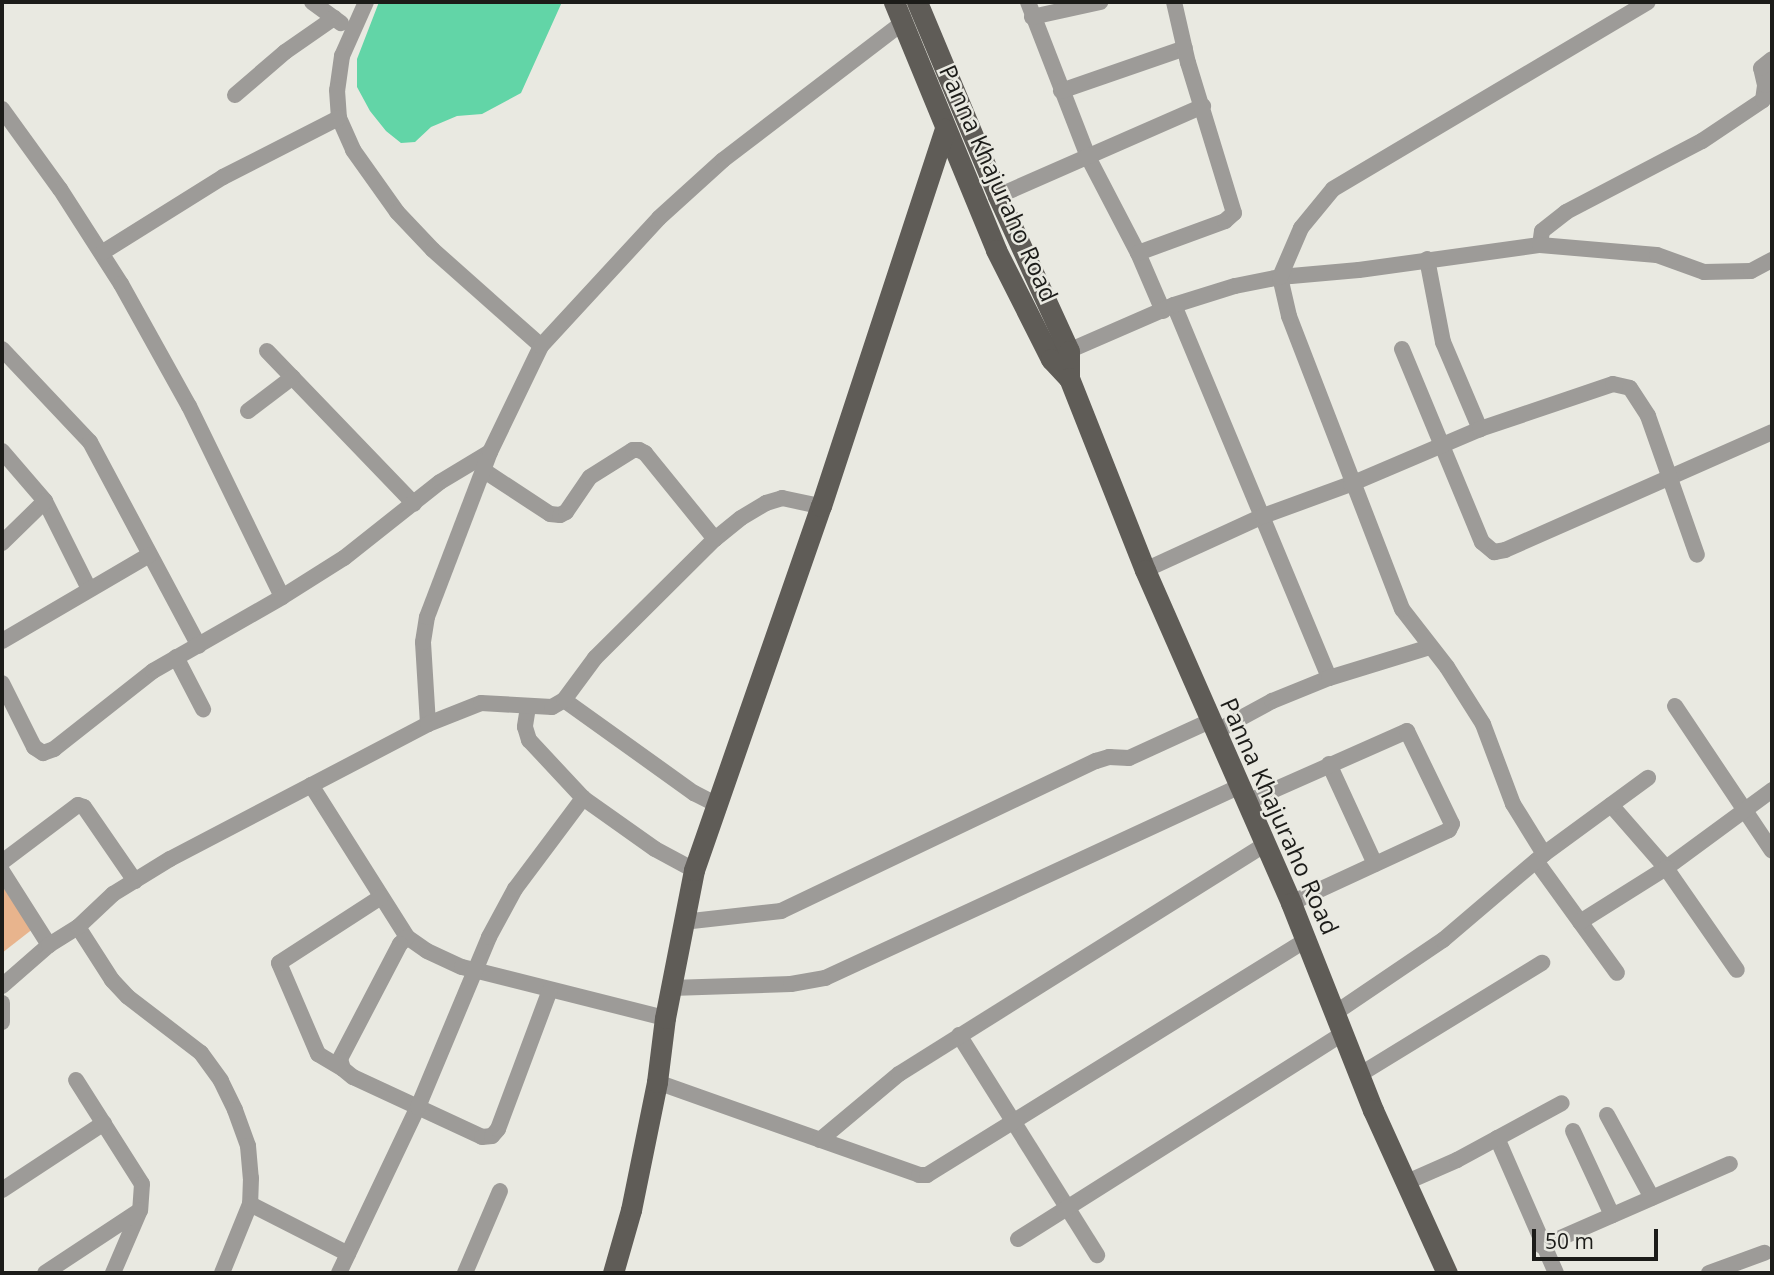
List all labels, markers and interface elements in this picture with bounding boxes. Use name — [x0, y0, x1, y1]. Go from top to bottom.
street label: Panna Khajuraho Road — [934, 60, 1064, 306]
street label: Panna Khajuraho Road — [1215, 693, 1345, 939]
scale bar — [1536, 1216, 1662, 1260]
text: 50 m — [1545, 1227, 1594, 1255]

